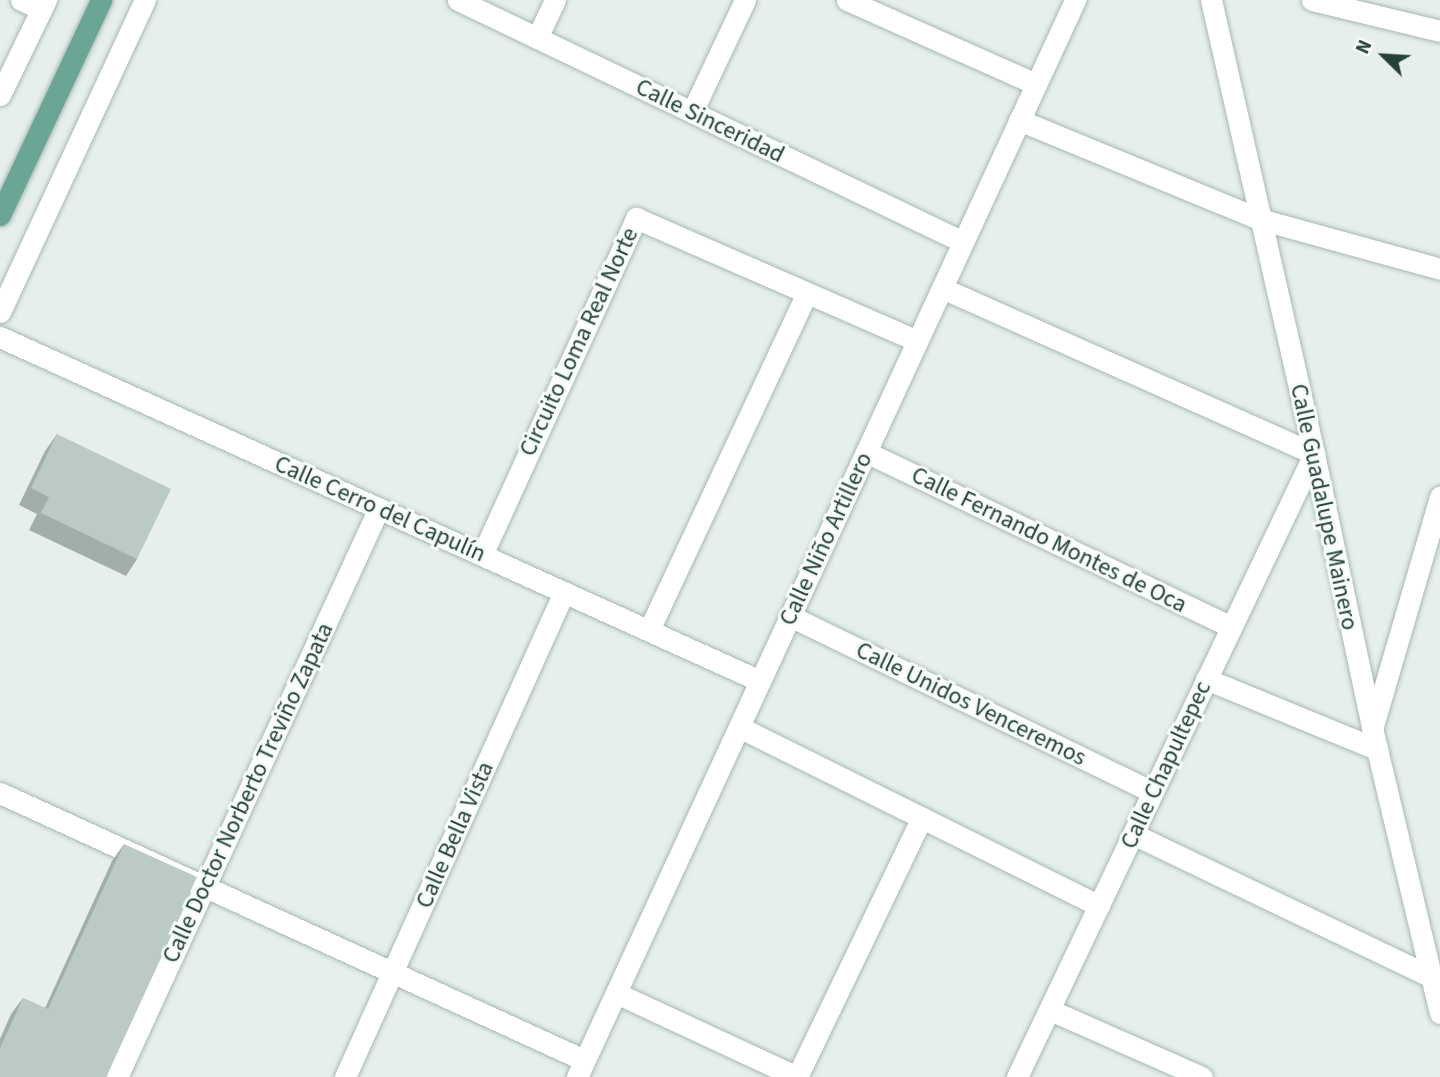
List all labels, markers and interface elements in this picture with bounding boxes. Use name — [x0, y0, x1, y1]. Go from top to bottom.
north arrow — [1349, 21, 1419, 91]
text: N — [1349, 36, 1379, 59]
street label: Calle Sinceridad — [631, 73, 789, 169]
street label: Circuito Loma Real Norte — [513, 223, 645, 461]
street label: Calle Guadalupe Mainero — [1284, 381, 1364, 633]
street label: Calle Niño Artillero — [773, 448, 879, 630]
street label: Calle Cerro del Capulín — [270, 449, 490, 569]
street label: Calle Fernando Montes de Oca — [907, 461, 1191, 619]
street label: Calle Doctor Norberto Treviño Zapata — [156, 618, 340, 968]
street label: Calle Unidos Venceremos — [851, 636, 1091, 772]
street label: Calle Chapultepec — [1115, 676, 1217, 854]
street label: Calle Bella Vista — [410, 757, 500, 913]

